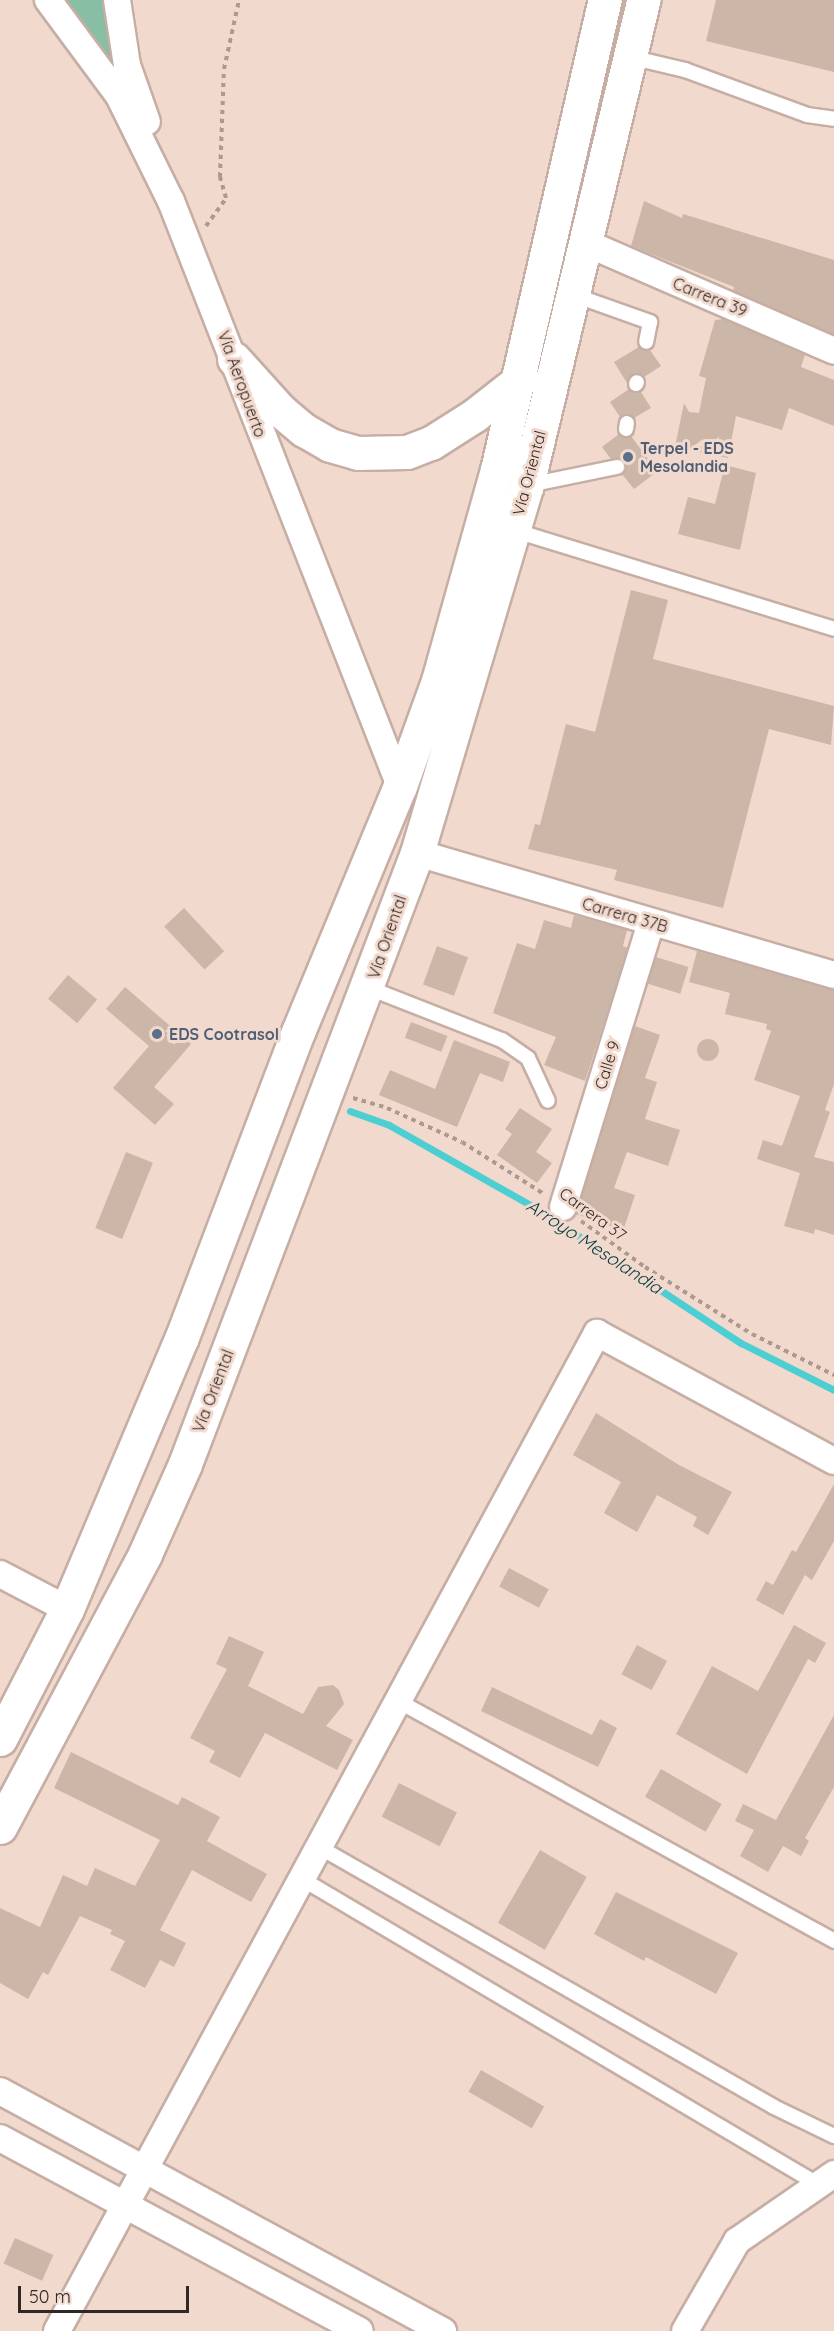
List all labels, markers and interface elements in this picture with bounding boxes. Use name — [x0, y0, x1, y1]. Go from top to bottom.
street label: Carrera 39 — [670, 273, 750, 321]
street label: Vía Aeropuerto — [214, 328, 270, 440]
street label: Vía Oriental — [508, 428, 550, 518]
place label: Terpel - EDS Mesolandia — [640, 438, 734, 476]
marker: Terpel - EDS Mesolandia — [621, 450, 635, 464]
street label: Vía Oriental — [364, 893, 410, 981]
street label: Carrera 37B — [580, 894, 670, 936]
place label: EDS Cootrasol — [169, 1024, 279, 1044]
marker: EDS Cootrasol — [150, 1027, 164, 1041]
street label: Calle 9 — [591, 1038, 623, 1092]
street label: Carrera 37 — [556, 1183, 630, 1245]
water label: Arroyo Mesolandia — [522, 1195, 666, 1299]
street label: Vía Oriental — [188, 1347, 238, 1435]
scale bar — [21, 2274, 192, 2312]
text: 50 m — [29, 2285, 71, 2308]

